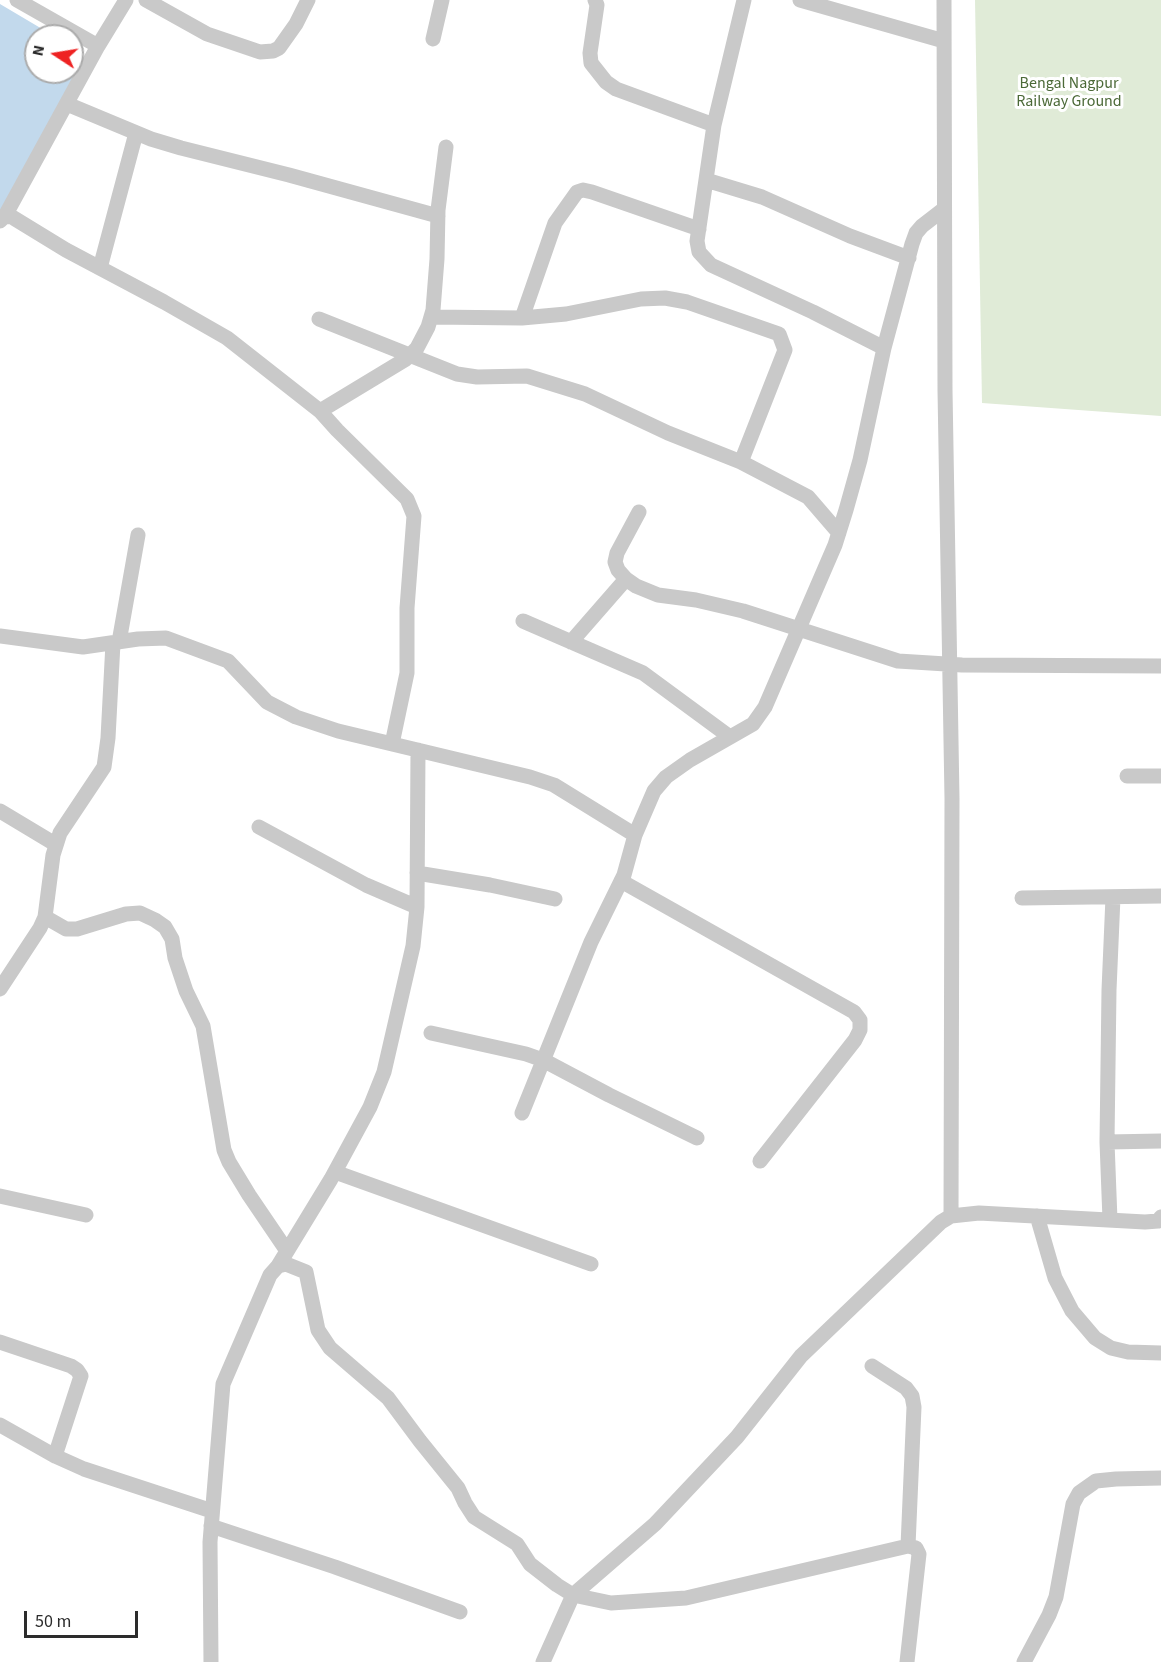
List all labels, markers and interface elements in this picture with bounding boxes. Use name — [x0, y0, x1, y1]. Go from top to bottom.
north arrow — [24, 24, 84, 84]
text: N — [26, 43, 50, 58]
park label: Bengal Nagpur Railway Ground — [1016, 74, 1122, 112]
scale bar — [27, 1599, 141, 1637]
text: 50 m — [35, 1609, 71, 1634]

